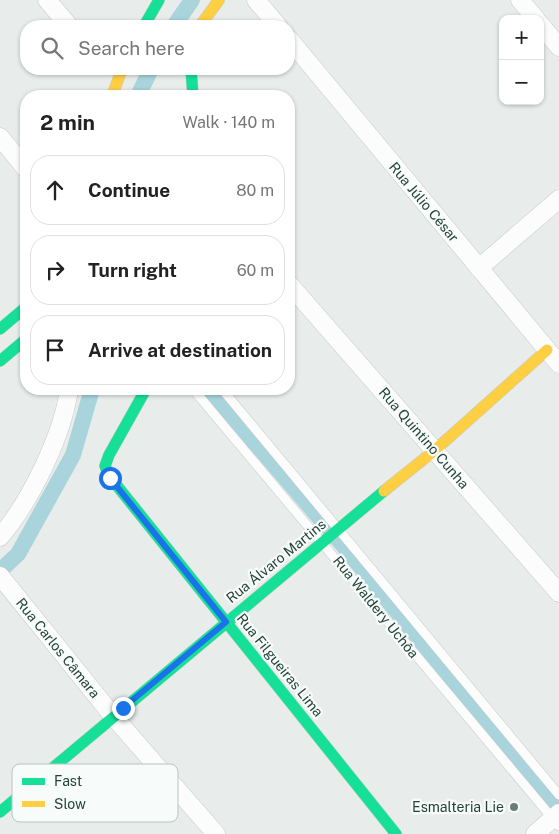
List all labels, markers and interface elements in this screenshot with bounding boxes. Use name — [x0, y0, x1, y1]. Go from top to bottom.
map controls — [499, 15, 544, 105]
button: + — [499, 15, 544, 60]
search box — [20, 20, 295, 75]
icon: search — [38, 34, 66, 62]
text: Search here — [78, 37, 185, 59]
button: − — [499, 60, 544, 105]
text: 2 min — [40, 110, 95, 135]
text: Walk · 140 m — [182, 113, 275, 132]
street label: Rua Júlio César — [386, 159, 462, 245]
icon: ahead — [41, 176, 69, 204]
text: Continue — [88, 179, 170, 201]
text: 80 m — [236, 181, 274, 200]
icon: right — [41, 256, 69, 284]
text: Turn right — [88, 259, 177, 281]
text: 60 m — [237, 261, 274, 280]
icon: arrive — [41, 336, 69, 364]
text: Arrive at destination — [88, 339, 272, 361]
street label: Rua Quintino Cunha — [376, 384, 472, 492]
route start — [99, 467, 122, 490]
street label: Rua Álvaro Martins — [222, 515, 329, 606]
street label: Rua Waldery Uchôa — [330, 553, 422, 661]
street label: Rua Carlos Câmara — [13, 595, 103, 701]
street label: Rua Filgueiras Lima — [234, 610, 326, 720]
route end — [112, 697, 135, 720]
legend — [12, 764, 178, 822]
text: Fast — [54, 773, 82, 789]
text: Slow — [54, 796, 86, 812]
place label: Esmalteria Lie — [412, 799, 504, 815]
marker: Esmalteria Lie — [508, 801, 520, 813]

